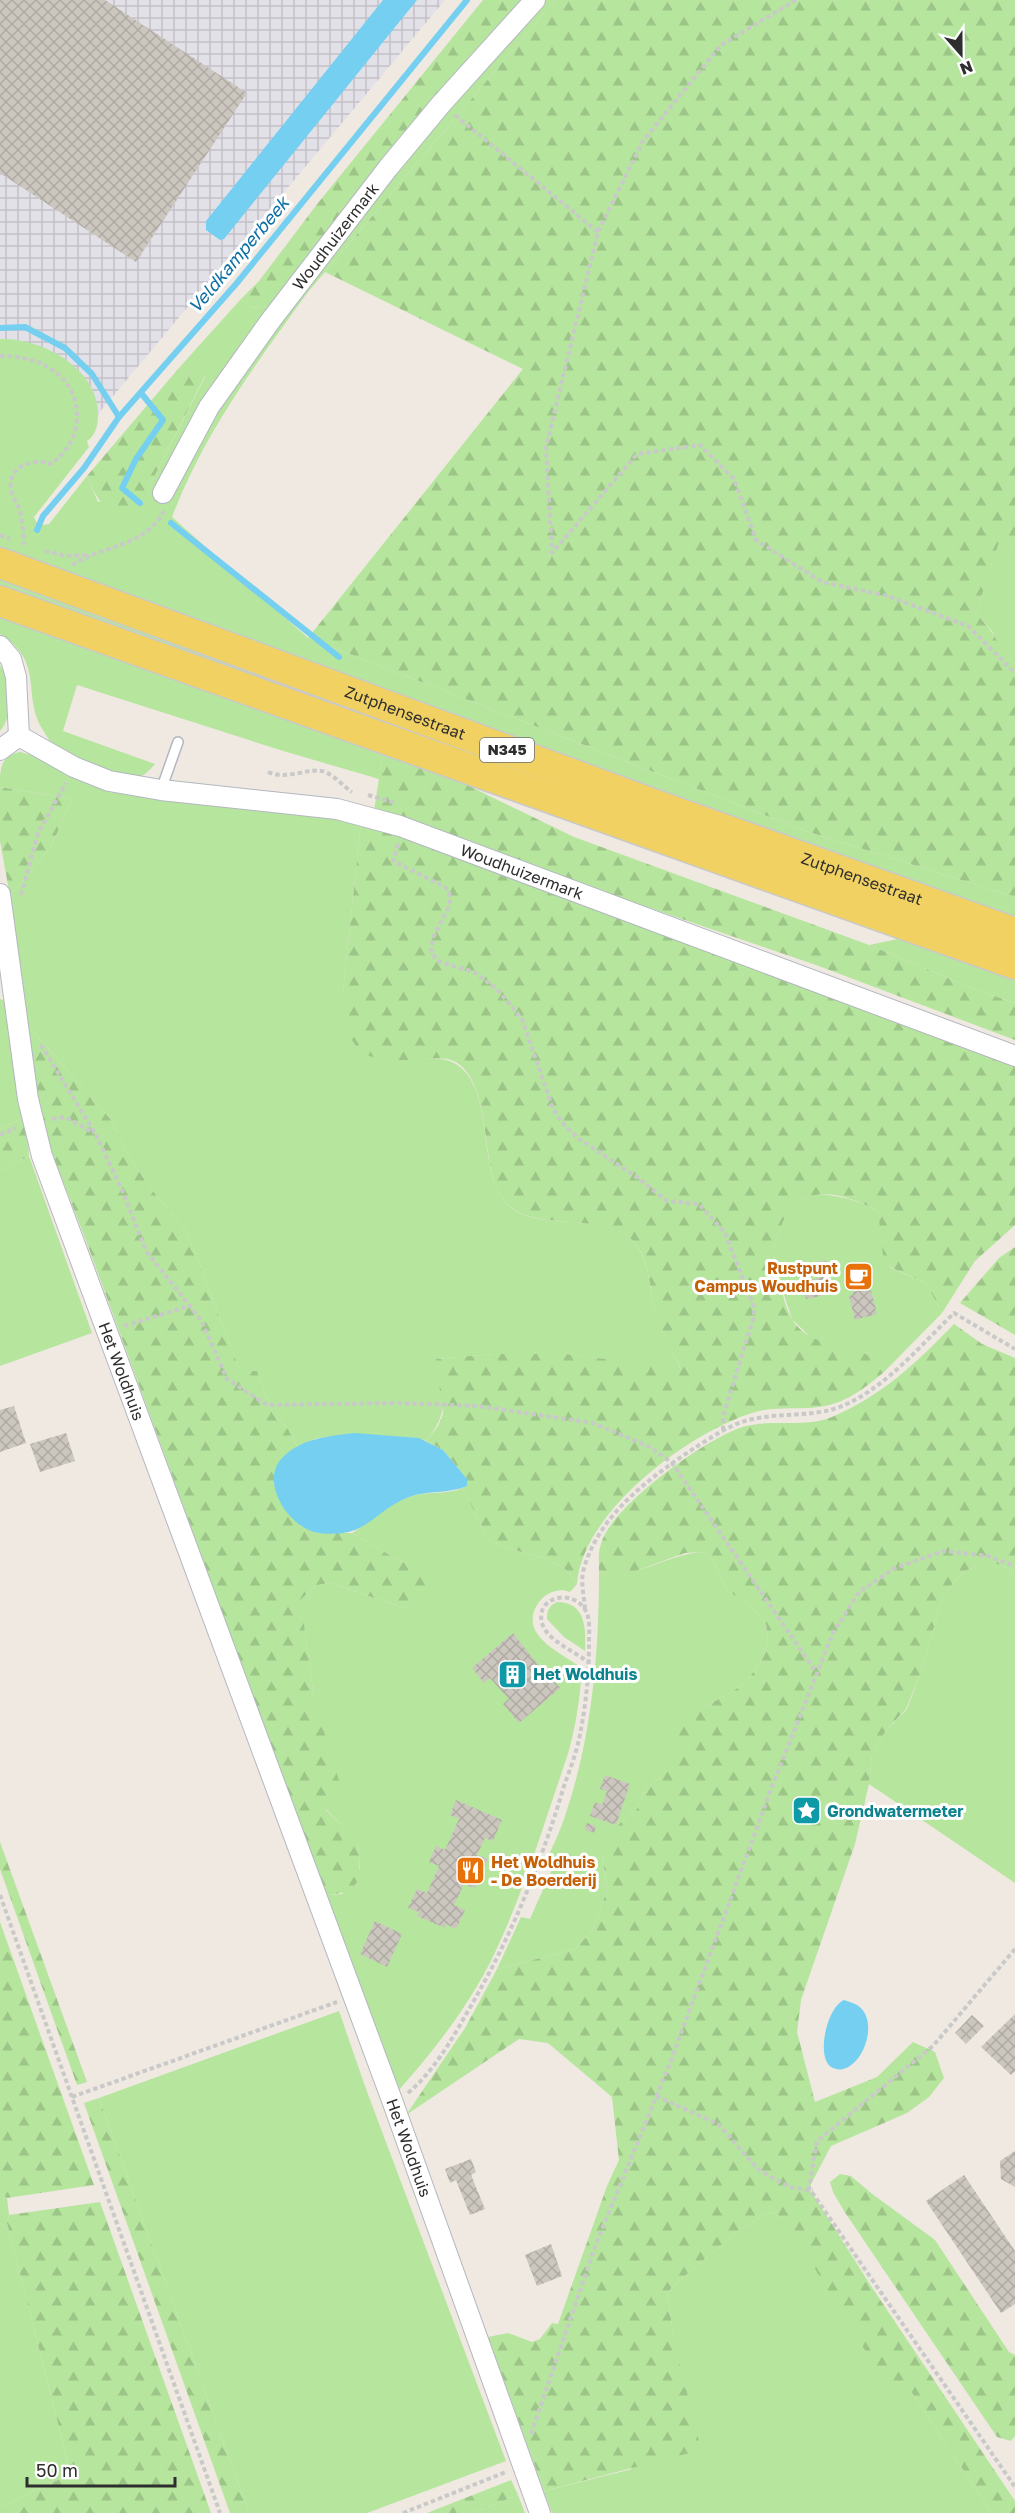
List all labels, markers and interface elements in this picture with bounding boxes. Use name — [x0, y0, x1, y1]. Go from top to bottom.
north arrow — [931, 24, 991, 84]
text: N — [957, 56, 976, 80]
street label: Woudhuizermark — [288, 179, 383, 294]
water label: Veldkamperbeek — [183, 190, 294, 317]
street label: Zutphensestraat — [342, 681, 468, 744]
road number: N345 — [480, 738, 534, 762]
street label: Woudhuizermark — [458, 839, 586, 904]
street label: Zutphensestraat — [799, 848, 925, 909]
place label: Rustpunt Campus Woudhuis — [694, 1258, 838, 1296]
cafe icon: Rustpunt Campus Woudhuis — [843, 1261, 875, 1293]
street label: Het Woldhuis — [94, 1319, 149, 1423]
building icon: Het Woldhuis — [496, 1658, 528, 1690]
place label: Het Woldhuis — [533, 1664, 637, 1684]
place icon: Grondwatermeter — [790, 1795, 822, 1827]
place label: Grondwatermeter — [827, 1801, 964, 1821]
place label: Het Woldhuis - De Boerderij — [491, 1852, 597, 1890]
restaurant icon: Het Woldhuis - De Boerderij — [454, 1855, 486, 1887]
street label: Het Woldhuis — [382, 2096, 436, 2200]
scale bar — [27, 2450, 176, 2488]
text: 50 m — [36, 2459, 78, 2481]

